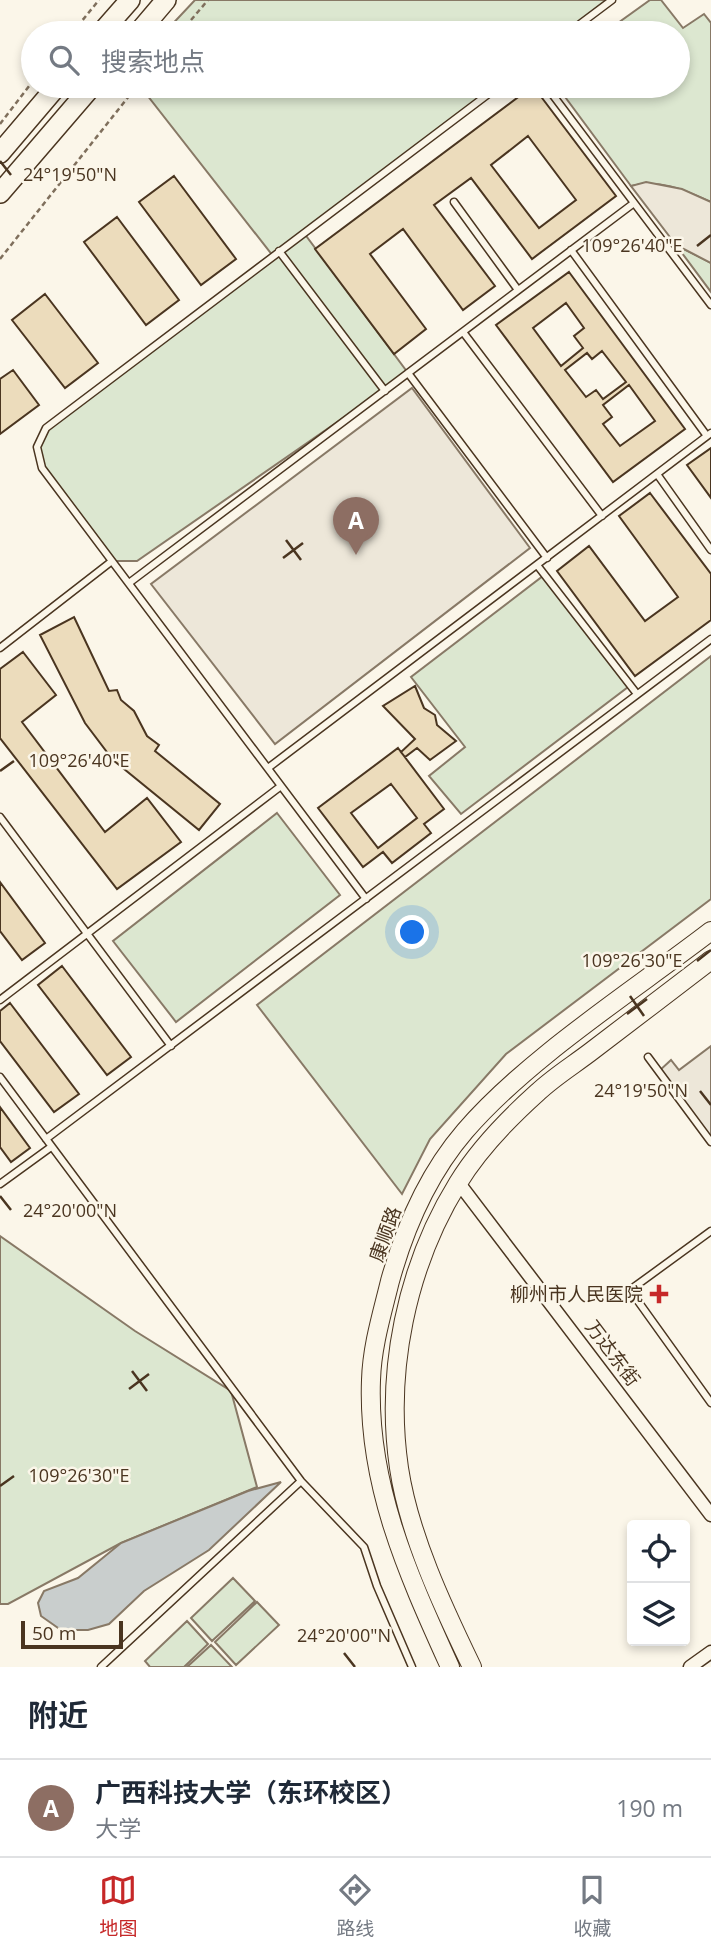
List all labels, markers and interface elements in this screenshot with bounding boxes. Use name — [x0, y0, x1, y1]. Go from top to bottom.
search box — [21, 21, 690, 98]
icon: search — [45, 41, 83, 79]
text: 搜索地点 — [101, 43, 205, 79]
text: 24°19'50"N — [23, 162, 117, 186]
text: 109°26'40"E — [582, 233, 682, 257]
pin: A — [333, 497, 379, 555]
text: 109°26'40"E — [29, 748, 129, 772]
your location — [395, 915, 429, 949]
text: 109°26'30"E — [582, 948, 682, 972]
text: 24°19'50"N — [594, 1078, 688, 1102]
text: 24°20'00"N — [23, 1198, 117, 1222]
street label: 康顺路 — [363, 1203, 407, 1265]
place label: 柳州市人民医院 — [510, 1281, 643, 1307]
marker: 柳州市人民医院 — [649, 1284, 669, 1304]
street label: 万达东街 — [580, 1315, 646, 1391]
text: 109°26'30"E — [29, 1463, 129, 1487]
map controls — [627, 1520, 690, 1646]
button: locate — [627, 1520, 690, 1583]
button: layers — [627, 1583, 690, 1646]
scale bar — [21, 1618, 122, 1650]
text: 50 m — [32, 1620, 76, 1646]
text: 24°20'00"N — [297, 1623, 391, 1647]
text: 附近 — [28, 1694, 88, 1735]
text: 广西科技大学（东环校区） — [95, 1774, 407, 1810]
text: A — [43, 1792, 59, 1824]
text: 190 m — [616, 1792, 683, 1824]
text: 大学 — [95, 1812, 141, 1844]
tab: 地图 — [99, 1871, 138, 1941]
tab: 路线 — [336, 1871, 375, 1941]
tab: 收藏 — [573, 1871, 612, 1941]

